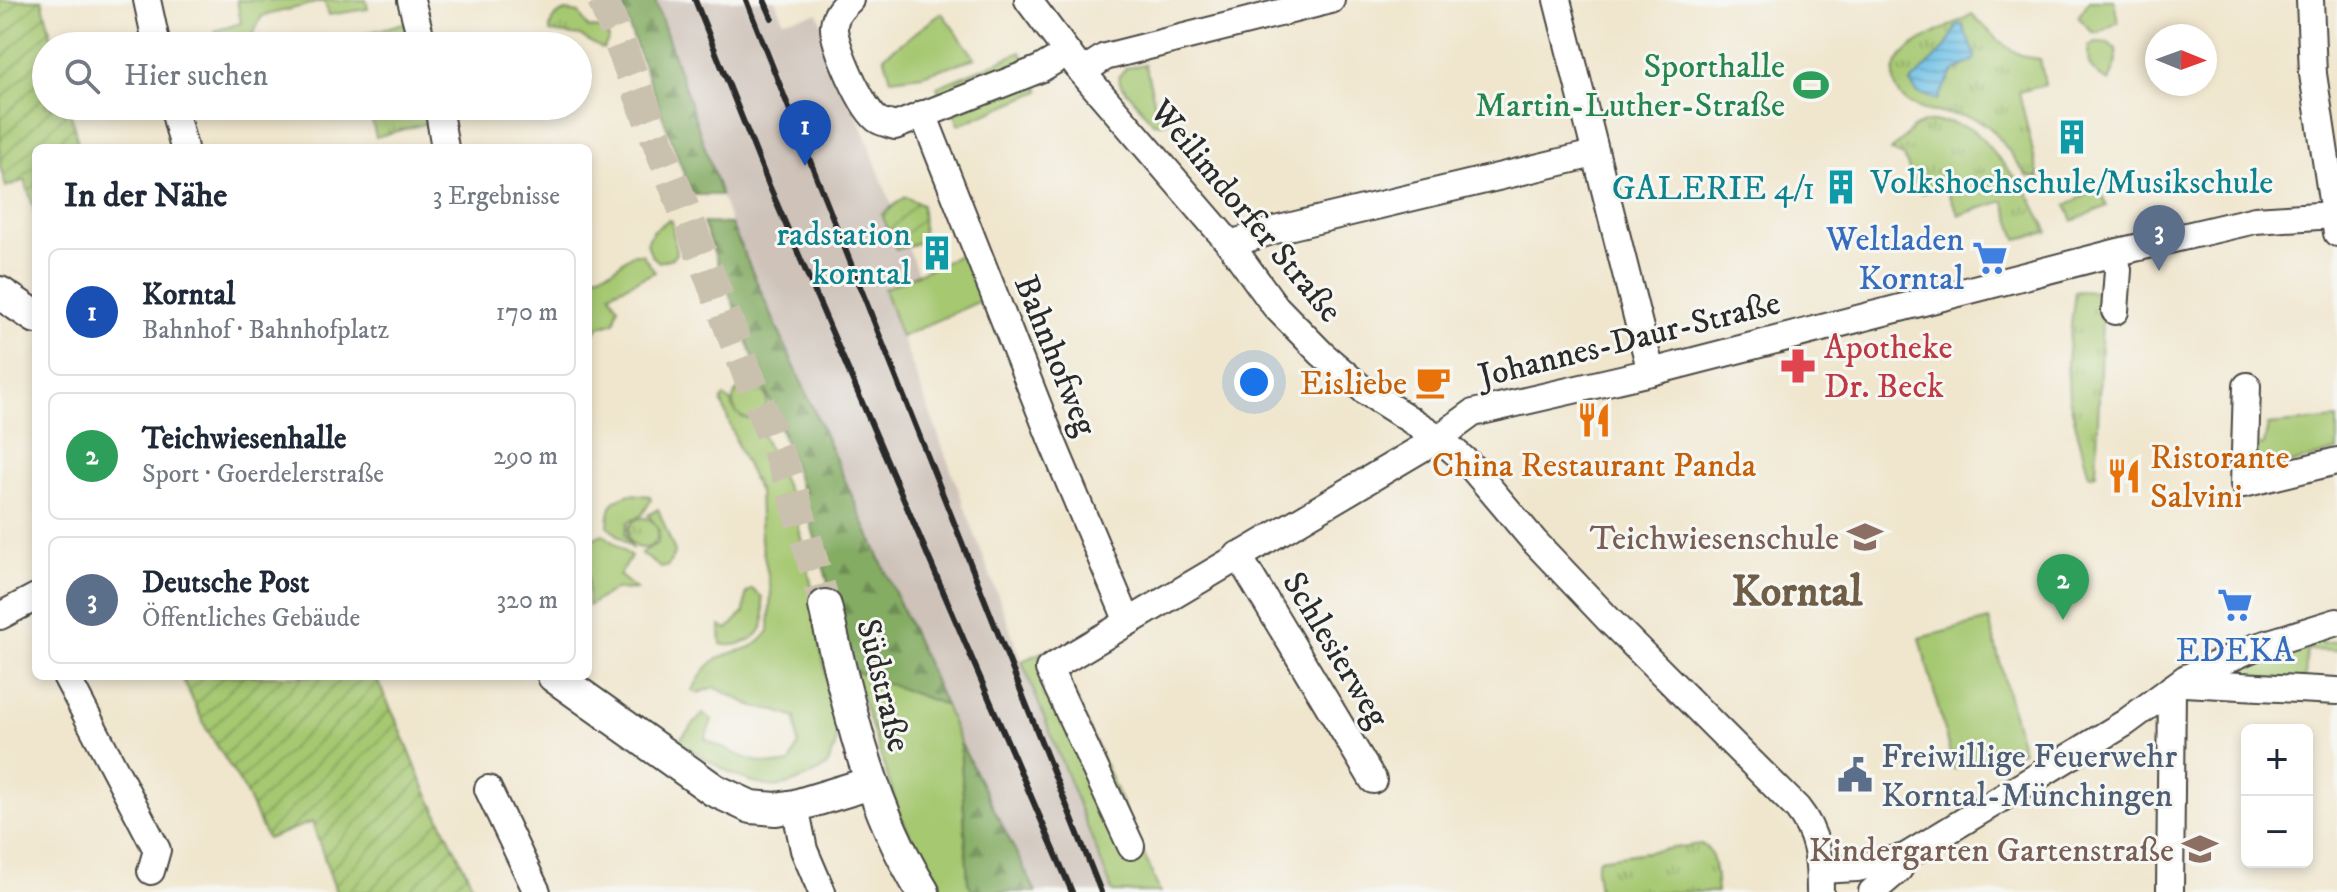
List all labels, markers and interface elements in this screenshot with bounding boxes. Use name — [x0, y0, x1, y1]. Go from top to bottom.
north arrow — [2145, 24, 2217, 96]
search box — [32, 32, 592, 120]
place label: Sporthalle Martin-Luther-Straße — [1475, 46, 1785, 127]
icon: search — [60, 54, 104, 98]
text: Hier suchen — [124, 58, 268, 95]
sports icon: Sporthalle Martin-Luther-Straße — [1792, 66, 1830, 104]
street label: Weilimdorfer Straße — [1139, 91, 1351, 331]
pin: 1 — [779, 100, 831, 166]
building icon: Volkshochschule/Musikschule — [2053, 118, 2091, 156]
place label: Volkshochschule/Musikschule — [1870, 162, 2273, 204]
place label: GALERIE 4/1 — [1612, 168, 1815, 210]
building icon: GALERIE 4/1 — [1822, 168, 1860, 206]
text: In der Nähe — [64, 175, 227, 217]
text: 3 Ergebnisse — [433, 180, 560, 213]
pin: 3 — [2133, 205, 2185, 271]
place label: radstation korntal — [776, 214, 912, 295]
place label: Weltladen Korntal — [1825, 219, 1965, 300]
building icon: radstation korntal — [918, 234, 956, 272]
supermarket icon: Weltladen Korntal — [1971, 239, 2009, 277]
street label: Bahnhofweg — [1004, 269, 1106, 442]
text: Korntal — [142, 277, 235, 314]
street label: Johannes-Daur-Straße — [1471, 282, 1785, 398]
text: 1 — [87, 296, 97, 329]
text: 170 m — [496, 296, 558, 329]
text: Bahnhof · Bahnhofplatz — [142, 314, 389, 347]
place label: Apotheke Dr. Beck — [1824, 327, 1953, 408]
pharmacy icon: Apotheke Dr. Beck — [1779, 347, 1817, 385]
your location — [1234, 362, 1274, 402]
place label: Eisliebe — [1300, 363, 1407, 405]
cafe icon: Eisliebe — [1414, 363, 1452, 401]
restaurant icon: China Restaurant Panda — [1575, 401, 1613, 439]
text: Teichwiesenhalle — [142, 421, 347, 458]
place label: Ristorante Salvini — [2150, 437, 2290, 518]
text: 2 — [86, 440, 98, 473]
text: 290 m — [493, 440, 558, 473]
place label: China Restaurant Panda — [1432, 445, 1757, 487]
restaurant icon: Ristorante Salvini — [2105, 457, 2143, 495]
text: Sport · Goerdelerstraße — [142, 458, 384, 491]
place label: Teichwiesenschule — [1590, 518, 1839, 560]
school or university icon: Teichwiesenschule — [1846, 518, 1884, 556]
pin: 2 — [2037, 554, 2089, 620]
text: Deutsche Post — [142, 565, 309, 602]
street label: Schlesierweg — [1272, 565, 1398, 736]
district label: Korntal — [1732, 567, 1864, 619]
text: 3 — [87, 584, 97, 617]
text: 320 m — [496, 584, 558, 617]
supermarket icon: EDEKA — [2216, 586, 2254, 624]
text: Öffentliches Gebäude — [142, 602, 360, 635]
street label: Südstraße — [846, 615, 920, 756]
place label: EDEKA — [2176, 630, 2295, 672]
map controls — [2241, 724, 2313, 868]
button: + — [2241, 724, 2313, 796]
place label: Freiwillige Feuerwehr Korntal-Münchingen — [1881, 736, 2177, 817]
public building icon: Freiwillige Feuerwehr Korntal-Münchingen — [1836, 756, 1874, 794]
button: − — [2241, 796, 2313, 868]
place label: Kindergarten Gartenstraße — [1809, 830, 2174, 872]
school or university icon: Kindergarten Gartenstraße — [2181, 830, 2219, 868]

